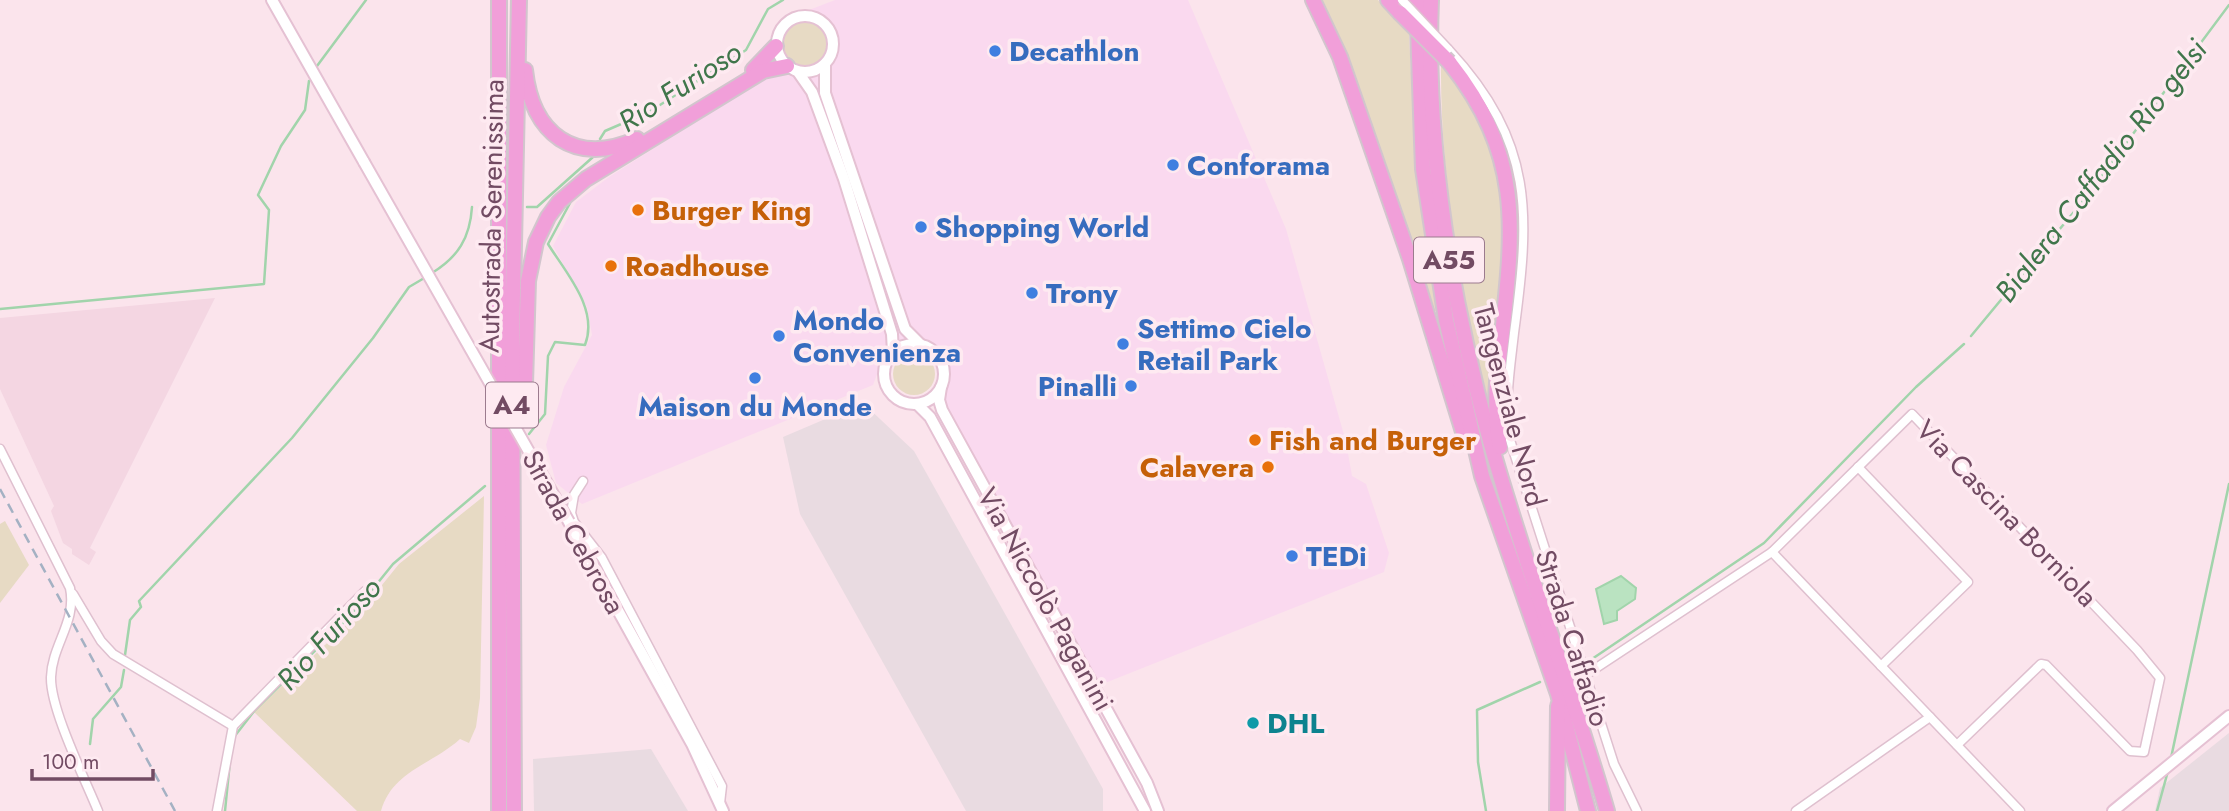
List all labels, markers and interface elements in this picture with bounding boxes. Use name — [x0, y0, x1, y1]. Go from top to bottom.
water label: Bialera Caffadio Rio gelsi — [1984, 30, 2217, 311]
water label: Rio Furioso — [610, 31, 750, 142]
place label: Decathlon — [1009, 31, 1140, 72]
marker: Decathlon — [987, 43, 1003, 59]
street label: Autostrada Serenissima — [469, 79, 514, 353]
place label: Conforama — [1187, 145, 1330, 186]
marker: Conforama — [1165, 157, 1181, 173]
place label: Burger King — [652, 190, 811, 231]
marker: Burger King — [630, 202, 646, 218]
place label: Shopping World — [935, 207, 1149, 248]
marker: Shopping World — [913, 219, 929, 235]
road number: A55 — [1414, 238, 1484, 282]
place label: Roadhouse — [625, 246, 769, 287]
marker: Roadhouse — [603, 258, 619, 274]
place label: Trony — [1046, 273, 1118, 314]
marker: Trony — [1024, 285, 1040, 301]
street label: Tangenziale Nord — [1463, 299, 1556, 511]
place label: Mondo Convenienza — [793, 300, 961, 373]
place label: Settimo Cielo Retail Park — [1137, 308, 1311, 381]
marker: Mondo Convenienza — [771, 328, 787, 344]
marker: Settimo Cielo Retail Park — [1115, 336, 1131, 352]
place label: Pinalli — [1038, 366, 1117, 407]
marker: Maison du Monde — [747, 370, 763, 386]
marker: Pinalli — [1123, 378, 1139, 394]
road number: A4 — [486, 382, 538, 428]
place label: Maison du Monde — [638, 386, 872, 427]
street label: Via Cascina Borniola — [1906, 410, 2107, 616]
place label: Fish and Burger — [1269, 420, 1477, 461]
marker: Fish and Burger — [1247, 432, 1263, 448]
street label: Strada Cebrosa — [512, 443, 636, 622]
place label: Calavera — [1140, 447, 1254, 488]
marker: Calavera — [1260, 459, 1276, 475]
street label: Via Niccolò Paganini — [967, 480, 1124, 719]
place label: TEDi — [1306, 536, 1367, 577]
street label: Strada Caffadio — [1525, 545, 1620, 732]
marker: TEDi — [1284, 548, 1300, 564]
water label: Rio Furioso — [266, 568, 391, 700]
place label: DHL — [1267, 703, 1325, 744]
marker: DHL — [1245, 715, 1261, 731]
scale bar — [32, 738, 152, 782]
text: 100 m — [42, 747, 99, 777]

